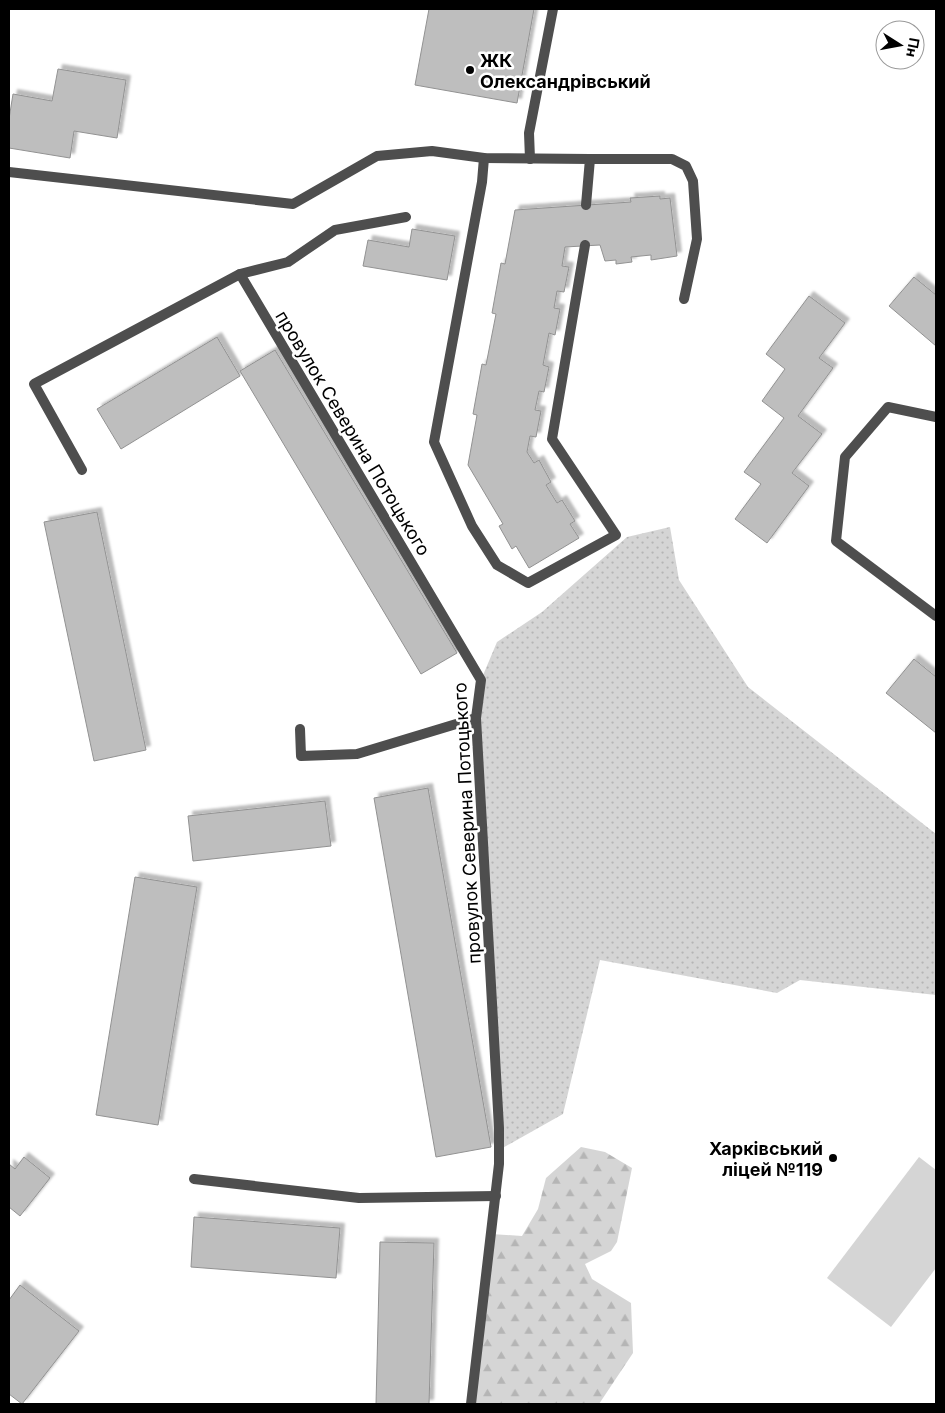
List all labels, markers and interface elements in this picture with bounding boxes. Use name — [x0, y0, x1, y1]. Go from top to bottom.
north arrow — [875, 20, 925, 70]
text: Пн — [903, 37, 923, 59]
place label: ЖК Олександрівський — [480, 50, 651, 92]
marker: ЖК Олександрівський — [464, 64, 476, 76]
street label: провулок Северина Потоцького — [271, 307, 435, 559]
street label: провулок Северина Потоцького — [449, 682, 485, 964]
place label: Харківський ліцей №119 — [709, 1138, 823, 1180]
marker: Харківський ліцей №119 — [827, 1152, 839, 1164]

